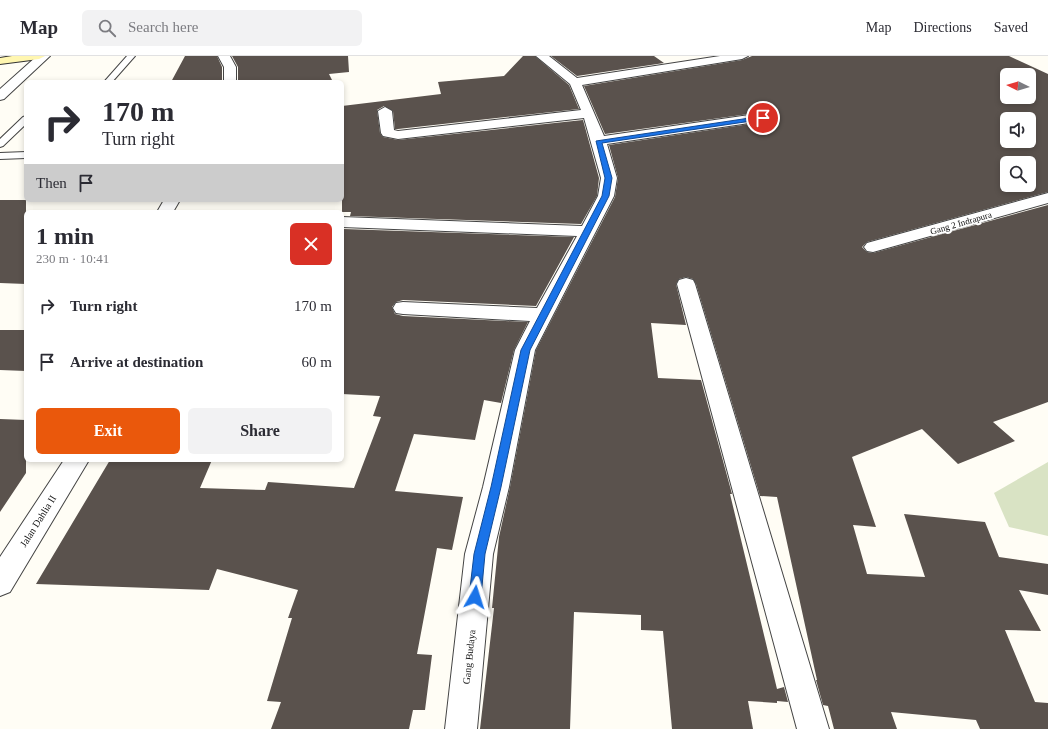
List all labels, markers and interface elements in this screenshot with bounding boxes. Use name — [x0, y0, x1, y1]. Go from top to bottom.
search box — [82, 10, 362, 46]
text: Map — [20, 17, 58, 38]
icon: search — [96, 17, 118, 39]
text: Search here — [128, 19, 198, 35]
text: Map — [866, 20, 891, 35]
text: Directions — [913, 20, 972, 35]
text: Saved — [994, 20, 1028, 35]
north arrow — [1000, 68, 1036, 104]
map controls — [1000, 68, 1036, 192]
icon: right — [36, 96, 88, 148]
text: 170 m — [102, 96, 174, 127]
pin — [746, 101, 780, 135]
icon: arrive — [752, 107, 774, 129]
button: sound — [1000, 112, 1036, 148]
text: Turn right — [102, 129, 175, 149]
button: search — [1000, 156, 1036, 192]
icon: arrive — [75, 172, 97, 194]
text: Then — [36, 175, 67, 191]
street label: Gang 2 Indrapura — [929, 209, 993, 237]
text: 1 min — [36, 223, 94, 249]
button: close — [290, 223, 332, 265]
text: 230 m · 10:41 — [36, 251, 109, 266]
icon: right — [36, 295, 58, 317]
text: Turn right — [70, 298, 137, 314]
text: 170 m — [294, 298, 332, 314]
icon: arrive — [36, 351, 58, 373]
text: Arrive at destination — [70, 354, 203, 370]
text: 60 m — [302, 354, 332, 370]
button: Exit — [36, 408, 180, 454]
button: Share — [188, 408, 332, 454]
street label: Jalan Dahlia II — [18, 493, 58, 549]
position arrow — [454, 576, 496, 618]
street label: Gang Budaya — [461, 629, 477, 685]

